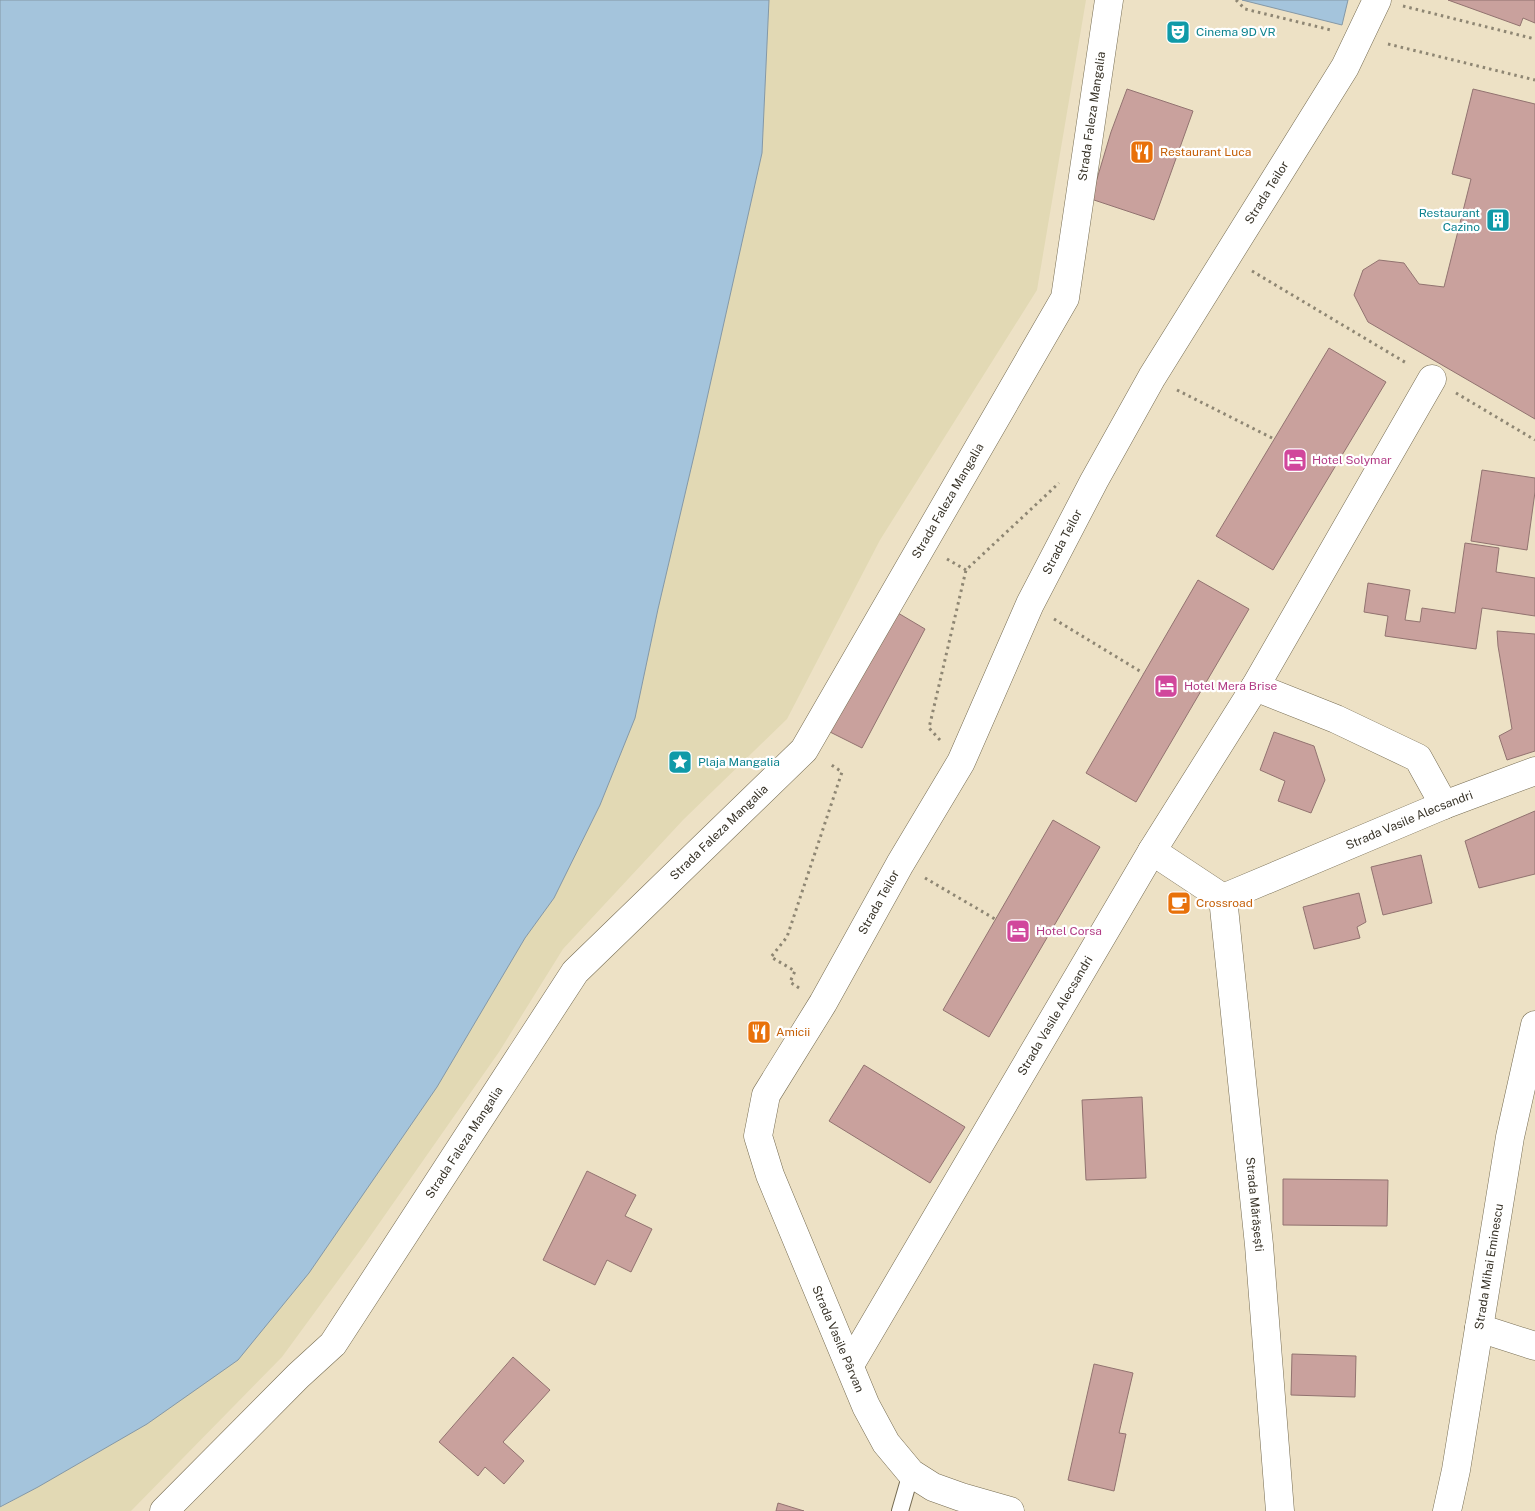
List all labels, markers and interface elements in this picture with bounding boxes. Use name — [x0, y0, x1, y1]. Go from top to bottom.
theatre icon: Cinema 9D VR — [1165, 19, 1191, 45]
place label: Cinema 9D VR — [1196, 25, 1276, 39]
street label: Strada Faleza Mangalia — [1075, 51, 1108, 182]
restaurant icon: Restaurant Luca — [1129, 139, 1155, 165]
place label: Restaurant Luca — [1160, 145, 1251, 159]
street label: Strada Teilor — [1242, 158, 1292, 227]
place label: Restaurant Cazino — [1419, 206, 1480, 234]
building icon: Restaurant Cazino — [1485, 207, 1511, 233]
street label: Strada Faleza Mangalia — [909, 441, 987, 561]
hotel icon: Hotel Solymar — [1282, 447, 1308, 473]
place label: Hotel Solymar — [1312, 453, 1392, 467]
street label: Strada Teilor — [1040, 507, 1085, 577]
hotel icon: Hotel Mera Brise — [1153, 673, 1179, 699]
place label: Hotel Mera Brise — [1184, 679, 1278, 693]
place icon: Plaja Mangalia — [667, 749, 693, 775]
place label: Plaja Mangalia — [698, 755, 780, 769]
street label: Strada Faleza Mangalia — [667, 782, 771, 883]
street label: Strada Vasile Alecsandri — [1344, 788, 1475, 853]
street label: Strada Teilor — [855, 867, 902, 937]
cafe icon: Crossroad — [1166, 890, 1192, 916]
place label: Crossroad — [1196, 896, 1253, 910]
hotel icon: Hotel Corsa — [1005, 918, 1031, 944]
place label: Hotel Corsa — [1036, 924, 1102, 938]
street label: Strada Vasile Alecsandri — [1015, 954, 1096, 1078]
restaurant icon: Amicii — [746, 1019, 772, 1045]
place label: Amicii — [776, 1025, 810, 1039]
street label: Strada Faleza Mangalia — [423, 1084, 506, 1201]
street label: Strada Mărășești — [1243, 1156, 1267, 1252]
street label: Strada Mihai Eminescu — [1472, 1203, 1506, 1331]
street label: Strada Vasile Pârvan — [809, 1283, 867, 1395]

